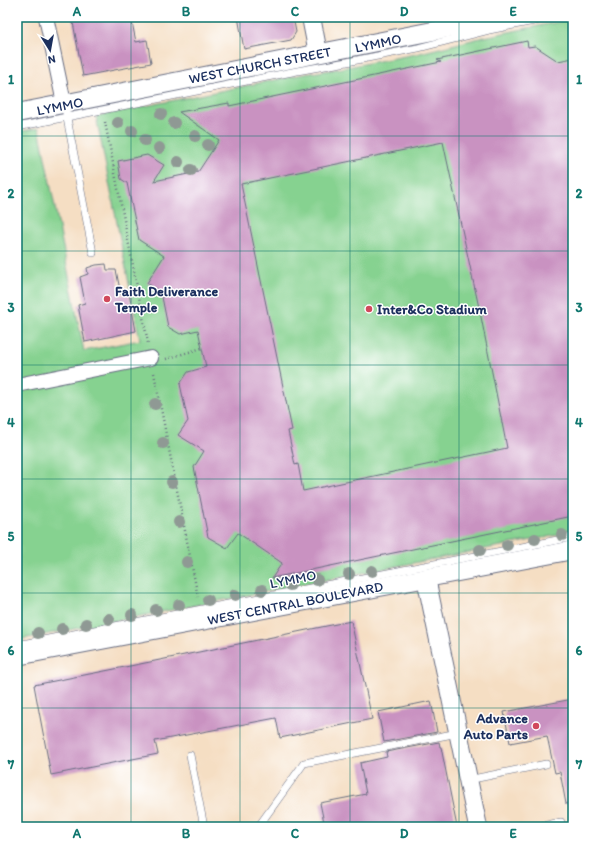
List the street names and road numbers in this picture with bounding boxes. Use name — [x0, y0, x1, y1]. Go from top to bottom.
street label: LYMMO — [353, 30, 403, 57]
street label: WEST CHURCH STREET — [187, 43, 333, 88]
street label: LYMMO — [35, 94, 85, 119]
street label: LYMMO — [268, 567, 318, 592]
street label: WEST CENTRAL BOULEVARD — [206, 578, 385, 629]

